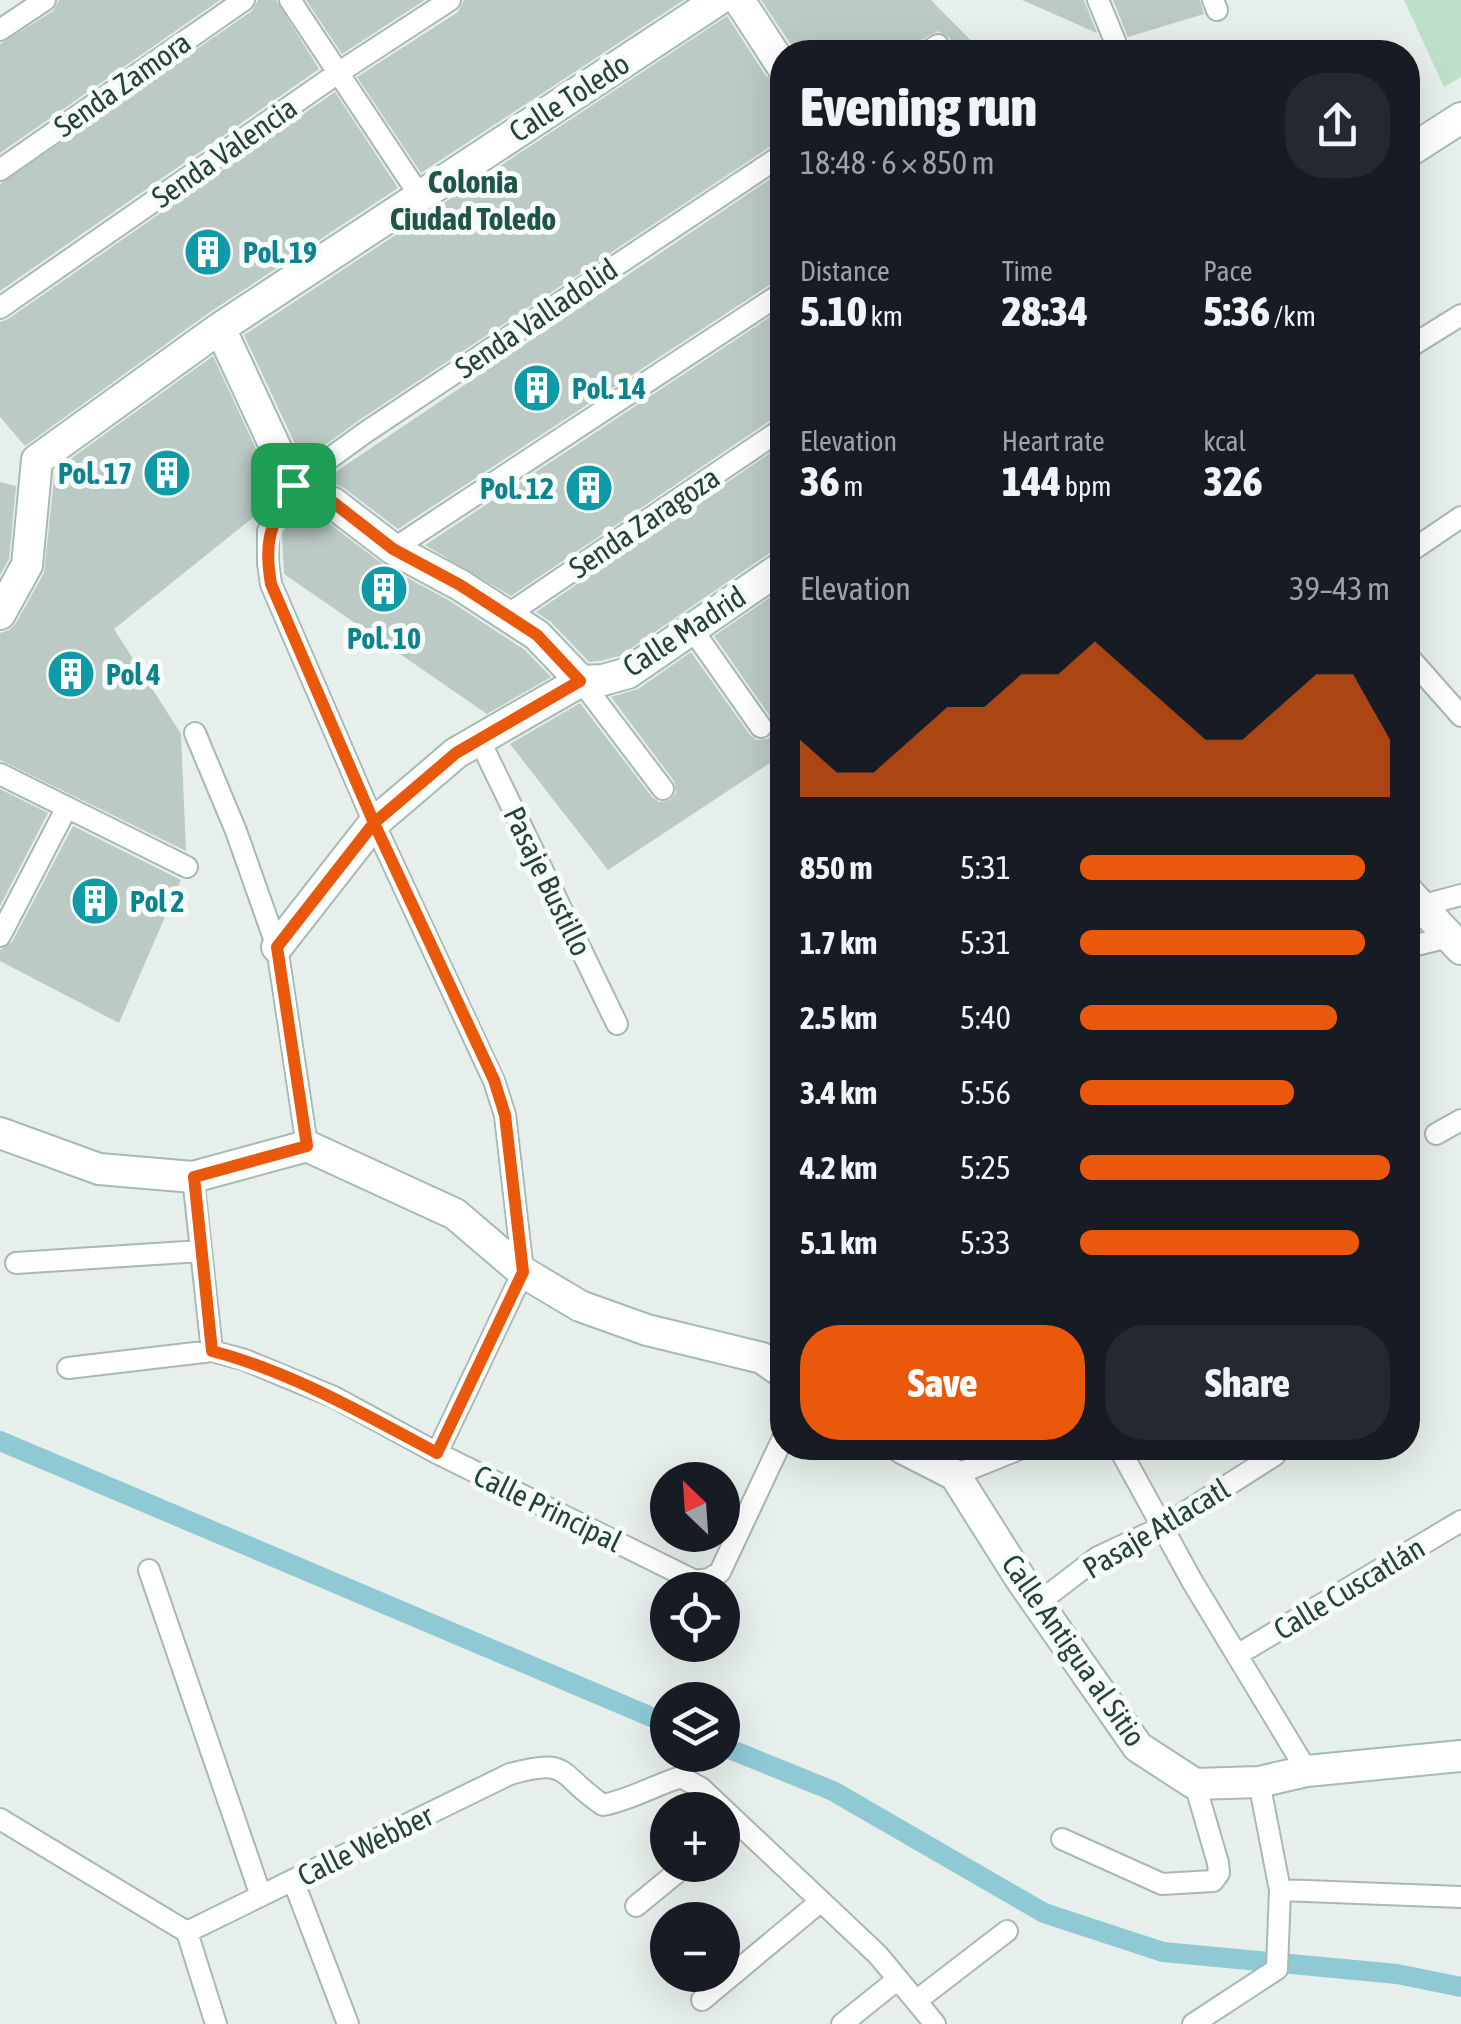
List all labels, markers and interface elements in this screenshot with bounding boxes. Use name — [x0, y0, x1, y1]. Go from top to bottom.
street label: Senda Zamora — [47, 25, 197, 143]
street label: Calle Toledo — [503, 46, 635, 148]
button: share — [1285, 73, 1390, 178]
text: Evening run — [800, 75, 1037, 138]
street label: Senda Valencia — [145, 90, 303, 214]
text: 18:48 · 6 × 850 m — [800, 144, 994, 181]
district label: Colonia Ciudad Toledo — [390, 163, 556, 237]
building icon: Pol. 19 — [182, 226, 234, 278]
place label: Pol. 19 — [243, 235, 317, 269]
street label: Senda Valladolid — [449, 251, 623, 385]
text: Distance — [800, 255, 890, 287]
text: Time — [1002, 255, 1053, 287]
text: Pace — [1203, 255, 1253, 287]
text: 5.10 — [800, 287, 867, 335]
text: 28:34 — [1002, 287, 1088, 335]
text: 5:36 — [1203, 287, 1270, 335]
text: km — [867, 300, 903, 332]
text: /km — [1270, 300, 1316, 332]
building icon: Pol. 14 — [511, 362, 563, 414]
place label: Pol. 14 — [572, 371, 646, 405]
text: Elevation — [800, 425, 897, 457]
text: Heart rate — [1002, 425, 1105, 457]
text: kcal — [1203, 425, 1246, 457]
pin — [251, 443, 336, 528]
building icon: Pol. 17 — [141, 447, 193, 499]
place label: Pol. 17 — [58, 456, 132, 490]
text: 36 — [800, 457, 839, 505]
text: 144 — [1002, 457, 1061, 505]
text: 326 — [1203, 457, 1263, 505]
icon: arrive — [266, 458, 321, 513]
street label: Senda Zaragoza — [563, 459, 725, 585]
building icon: Pol. 12 — [563, 462, 615, 514]
text: m — [839, 470, 863, 502]
text: bpm — [1061, 470, 1111, 502]
place label: Pol. 12 — [480, 471, 554, 505]
building icon: Pol. 10 — [358, 563, 410, 615]
text: Elevation — [800, 570, 911, 607]
text: 39–43 m — [1290, 570, 1390, 607]
street label: Calle Madrid — [616, 579, 752, 683]
place label: Pol. 10 — [347, 621, 421, 655]
building icon: Pol 4 — [45, 648, 97, 700]
place label: Pol 4 — [106, 657, 161, 691]
street label: Pasaje Bustillo — [497, 801, 599, 961]
text: 850 m — [800, 849, 873, 886]
text: 5:31 — [960, 849, 1011, 886]
building icon: Pol 2 — [69, 875, 121, 927]
place label: Pol 2 — [130, 884, 185, 918]
text: 1.7 km — [800, 924, 877, 961]
text: 5:31 — [960, 924, 1011, 961]
text: 2.5 km — [800, 999, 877, 1036]
text: 5:40 — [960, 999, 1011, 1036]
text: 3.4 km — [800, 1074, 877, 1111]
text: 5:56 — [960, 1074, 1011, 1111]
text: 4.2 km — [800, 1149, 877, 1186]
text: 5:25 — [960, 1149, 1011, 1186]
text: 5.1 km — [800, 1224, 877, 1261]
text: 5:33 — [960, 1224, 1011, 1261]
button: Save — [800, 1325, 1085, 1440]
button: Share — [1105, 1325, 1390, 1440]
street label: Calle Principal — [469, 1458, 627, 1558]
north arrow — [650, 1462, 740, 1552]
map controls — [650, 1462, 740, 1992]
street label: Pasaje Atlacatl — [1077, 1471, 1235, 1585]
street label: Calle Cuscatlán — [1268, 1530, 1430, 1646]
street label: Calle Antigua al Sitio — [995, 1548, 1153, 1752]
button: locate — [650, 1572, 740, 1662]
button: layers — [650, 1682, 740, 1772]
button: + — [650, 1792, 740, 1882]
street label: Calle Webber — [292, 1797, 439, 1892]
button: − — [650, 1902, 740, 1992]

